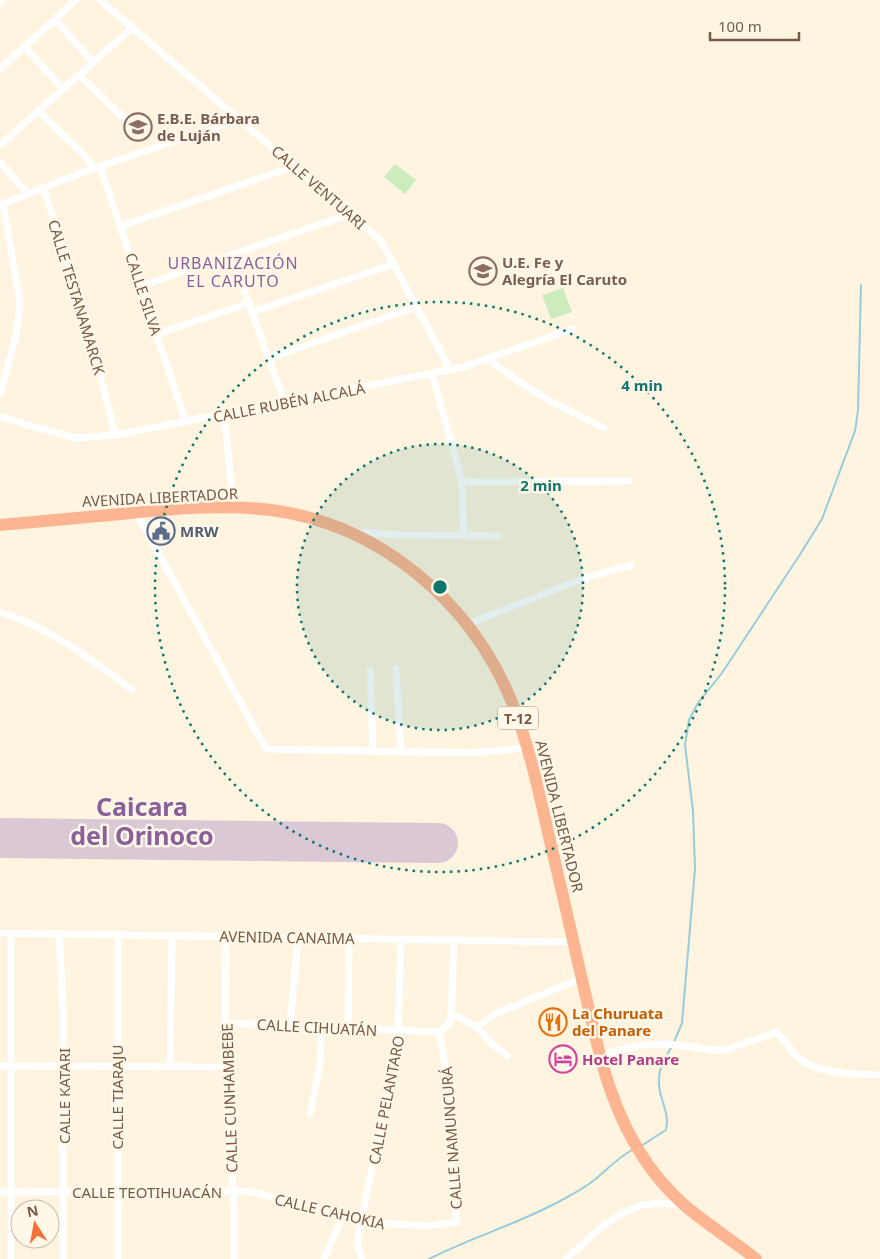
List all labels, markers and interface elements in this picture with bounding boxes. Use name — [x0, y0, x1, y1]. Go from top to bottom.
scale bar — [710, 10, 799, 42]
text: 100 m — [718, 16, 762, 36]
place label: E.B.E. Bárbara de Luján — [157, 108, 260, 145]
school or university icon: E.B.E. Bárbara de Luján — [123, 112, 153, 142]
street label: CALLE VENTUARI — [268, 140, 370, 234]
street label: CALLE TESTANAMARCK — [44, 217, 110, 378]
street label: CALLE SILVA — [121, 250, 167, 338]
district label: URBANIZACIÓN EL CARUTO — [167, 252, 299, 292]
place label: U.E. Fe y Alegría El Caruto — [502, 252, 627, 289]
school or university icon: U.E. Fe y Alegría El Caruto — [468, 256, 498, 286]
text: 4 min — [621, 375, 663, 395]
street label: CALLE RUBÉN ALCALÁ — [211, 377, 367, 427]
text: 2 min — [520, 475, 562, 495]
street label: AVENIDA LIBERTADOR — [81, 483, 239, 511]
public building icon: MRW — [146, 516, 176, 546]
place label: MRW — [180, 521, 219, 541]
centre of rings — [431, 578, 449, 596]
road number: T-12 — [498, 706, 538, 730]
street label: AVENIDA LIBERTADOR — [531, 738, 589, 895]
district label: Caicara del Orinoco — [70, 789, 214, 852]
street label: AVENIDA CANAIMA — [219, 926, 355, 948]
place label: La Churuata del Panare — [572, 1003, 663, 1040]
restaurant icon: La Churuata del Panare — [538, 1007, 568, 1037]
street label: CALLE CIHUATÁN — [256, 1014, 378, 1040]
street label: CALLE CUNHAMBEBE — [216, 1023, 242, 1173]
street label: CALLE PELANTARO — [364, 1034, 408, 1166]
hotel icon: Hotel Panare — [548, 1044, 578, 1074]
street label: CALLE TIARAJU — [107, 1045, 127, 1149]
street label: CALLE KATARI — [54, 1048, 74, 1144]
place label: Hotel Panare — [582, 1049, 679, 1069]
street label: CALLE NAMUNCURÁ — [436, 1065, 466, 1210]
street label: CALLE TEOTIHUACÁN — [72, 1182, 222, 1202]
street label: CALLE CAHOKIA — [273, 1189, 388, 1234]
north arrow — [10, 1199, 60, 1249]
text: N — [25, 1200, 40, 1221]

